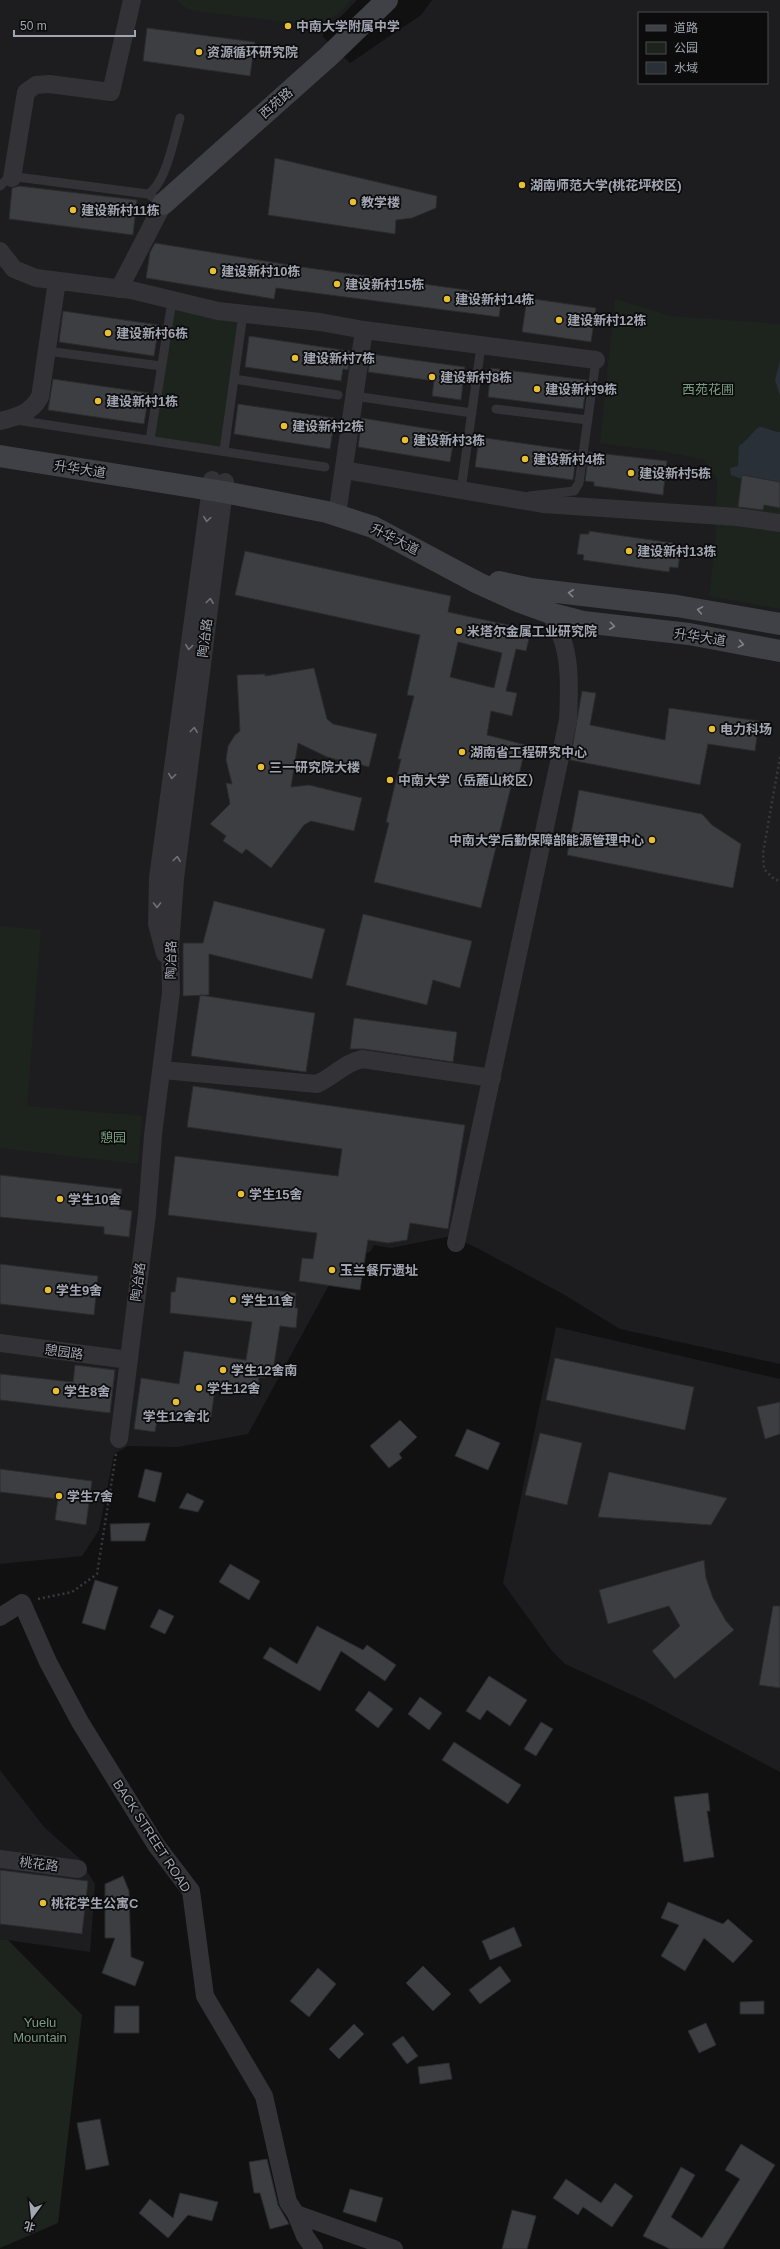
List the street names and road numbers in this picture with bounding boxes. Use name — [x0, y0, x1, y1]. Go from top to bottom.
street label: 西苑路 — [256, 85, 296, 121]
street label: 升华大道 — [53, 458, 107, 480]
street label: 升华大道 — [368, 521, 422, 557]
street label: 陶冶路 — [195, 618, 215, 658]
street label: 升华大道 — [673, 626, 727, 648]
street label: 陶冶路 — [163, 940, 179, 980]
street label: 陶冶路 — [128, 1262, 148, 1302]
street label: 憩园路 — [44, 1342, 84, 1362]
street label: BACK STREET ROAD — [110, 1777, 194, 1895]
street label: 桃花路 — [19, 1854, 59, 1874]

